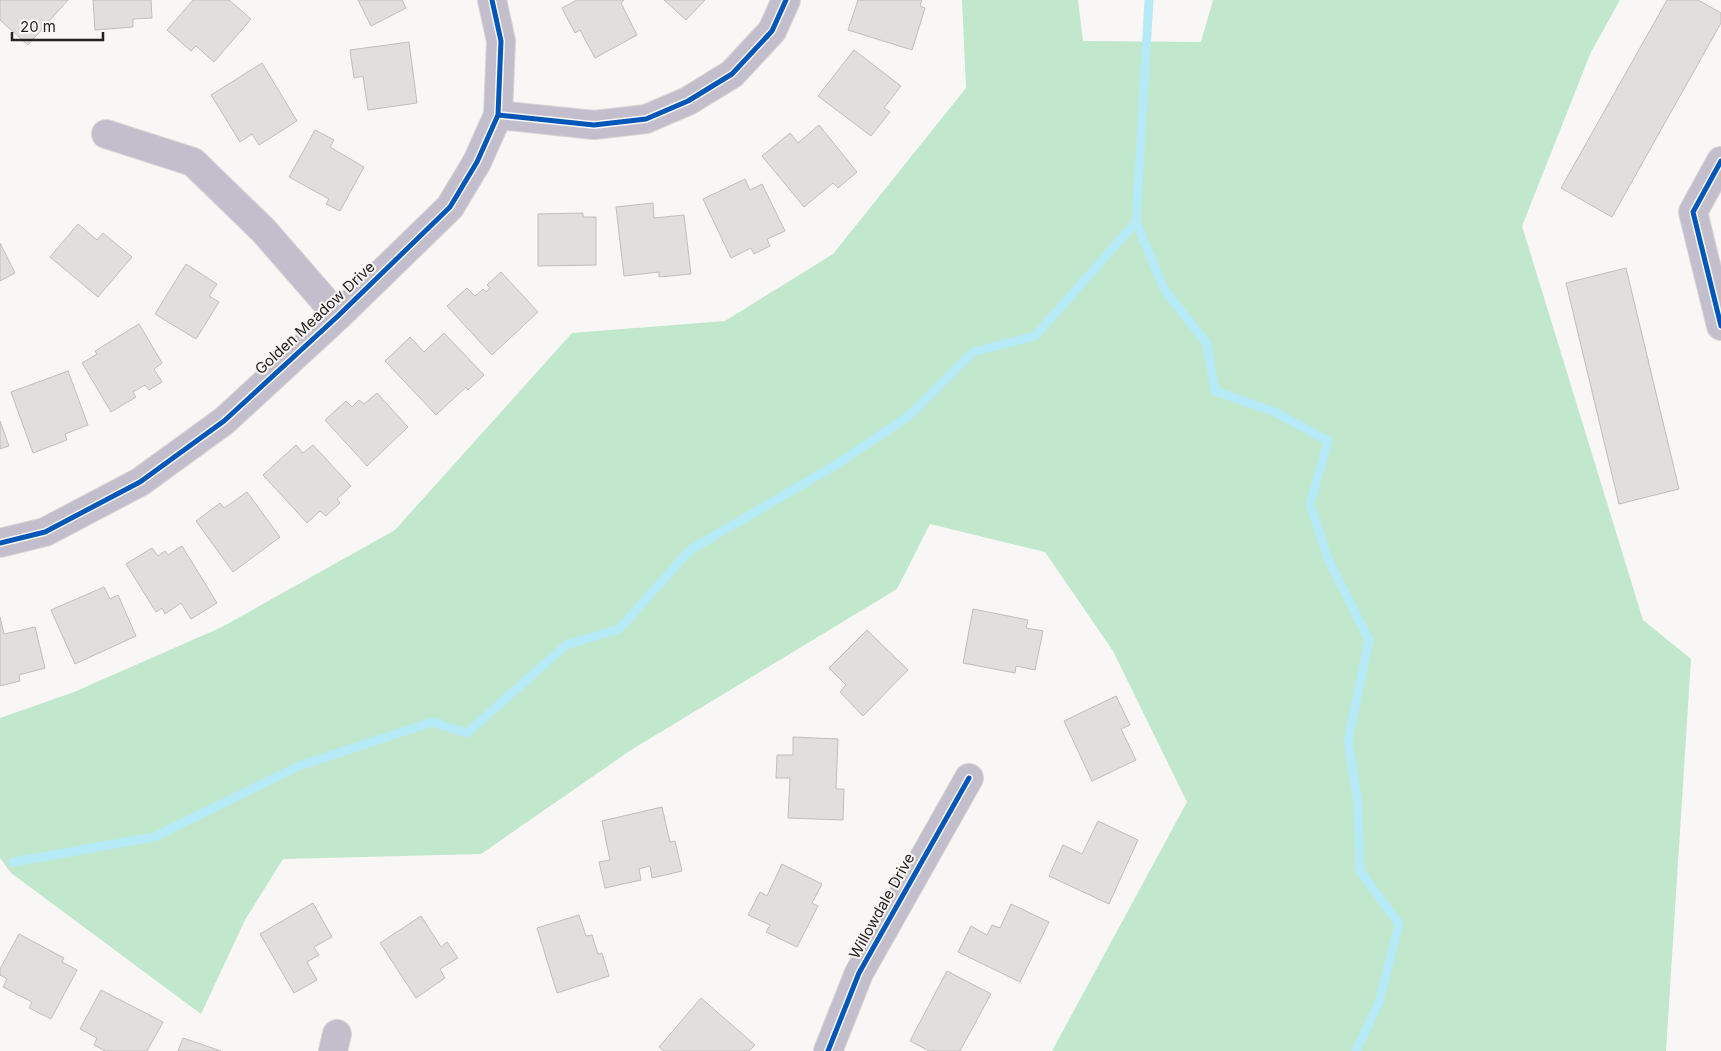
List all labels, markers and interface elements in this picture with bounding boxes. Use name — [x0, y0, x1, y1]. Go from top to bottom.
scale bar — [12, 10, 104, 42]
text: 20 m — [20, 17, 56, 36]
street label: Golden Meadow Drive — [251, 257, 379, 378]
street label: Willowdale Drive — [845, 850, 918, 962]

